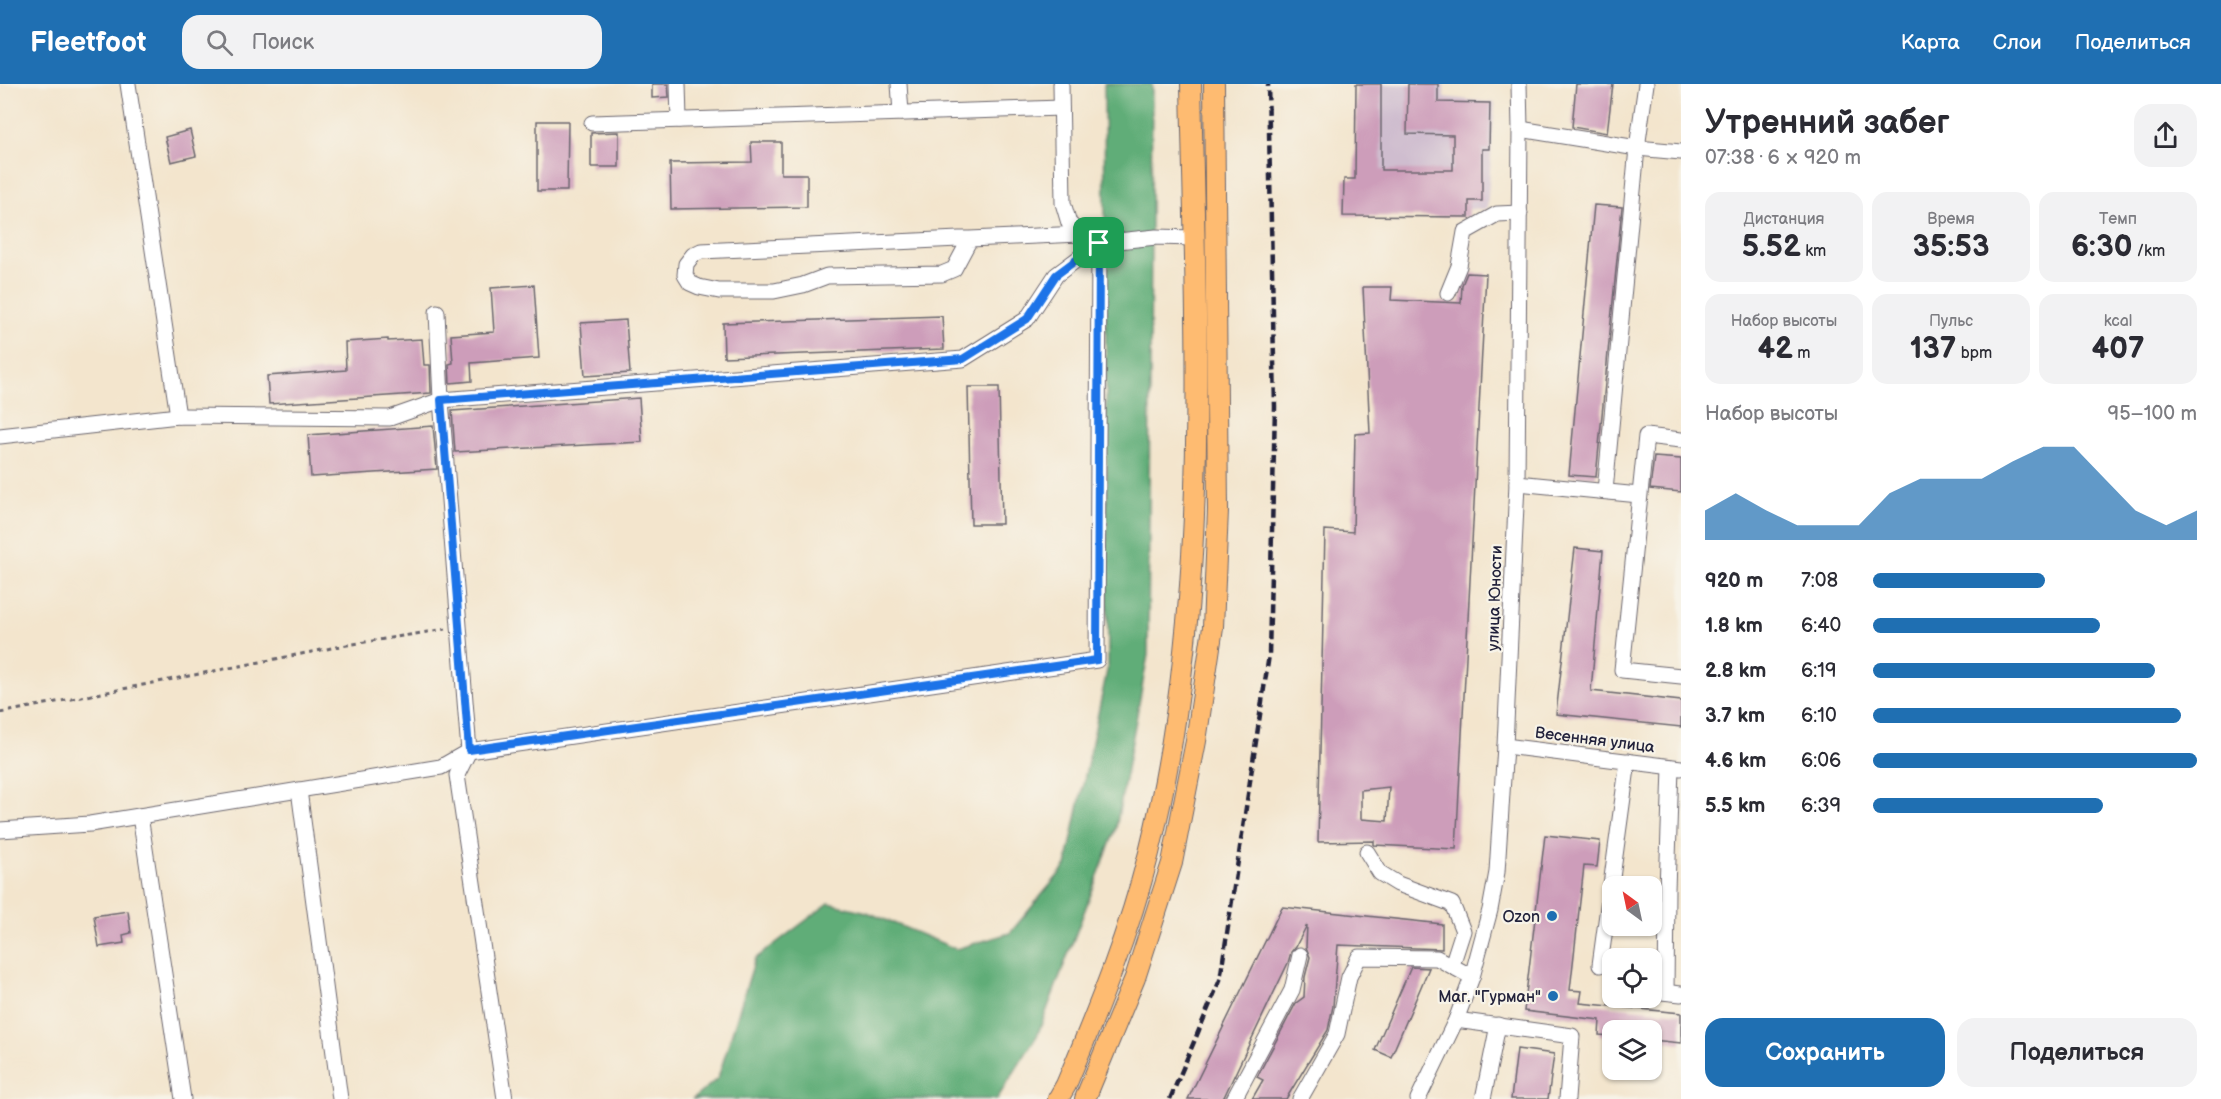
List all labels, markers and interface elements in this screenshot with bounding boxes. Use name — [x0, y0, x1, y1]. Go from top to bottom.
search box — [182, 15, 602, 69]
text: Fleetfoot — [30, 26, 146, 59]
icon: search — [203, 26, 236, 59]
text: Поиск — [251, 29, 314, 56]
text: Карта — [1901, 30, 1960, 55]
text: Слои — [1993, 30, 2042, 55]
text: Поделиться — [2075, 30, 2191, 55]
text: Утренний забег — [1705, 103, 1950, 143]
button: share — [2134, 104, 2197, 167]
text: 07:38 · 6 × 920 m — [1705, 146, 1861, 170]
text: Дистанция — [1744, 210, 1824, 229]
text: Время — [1927, 210, 1975, 229]
text: Темп — [2099, 210, 2137, 229]
pin — [1073, 217, 1124, 268]
icon: arrive — [1082, 226, 1115, 259]
text: 5.52 — [1742, 229, 1801, 265]
text: 35:53 — [1913, 229, 1989, 265]
text: 6:30 — [2071, 229, 2132, 265]
text: km — [1801, 242, 1826, 261]
text: /km — [2132, 242, 2165, 261]
text: Набор высоты — [1731, 312, 1837, 331]
text: Пульс — [1929, 312, 1973, 331]
text: kcal — [2104, 312, 2132, 331]
text: 42 — [1757, 331, 1793, 367]
text: 137 — [1910, 331, 1956, 367]
text: 407 — [2092, 331, 2144, 367]
text: m — [1793, 344, 1811, 363]
text: bpm — [1956, 344, 1992, 363]
text: Набор высоты — [1705, 402, 1838, 426]
text: 95–100 m — [2108, 402, 2197, 426]
street label: улица Юности — [1484, 545, 1507, 651]
text: 920 m — [1705, 569, 1763, 593]
text: 7:08 — [1801, 569, 1838, 593]
text: 1.8 km — [1705, 614, 1763, 638]
text: 6:40 — [1801, 614, 1841, 638]
text: 2.8 km — [1705, 659, 1766, 683]
text: 6:19 — [1801, 659, 1837, 683]
text: 3.7 km — [1705, 704, 1765, 728]
text: 6:10 — [1801, 704, 1837, 728]
street label: Весенняя улица — [1534, 724, 1656, 757]
text: 4.6 km — [1705, 749, 1766, 773]
text: 6:06 — [1801, 749, 1841, 773]
text: 5.5 km — [1705, 794, 1765, 818]
text: 6:39 — [1801, 794, 1841, 818]
north arrow — [1602, 876, 1662, 936]
map controls — [1602, 876, 1662, 1080]
place label: Ozon — [1502, 908, 1540, 927]
marker: Ozon — [1545, 909, 1559, 923]
button: locate — [1602, 948, 1662, 1008]
place label: Маг. "Гурман" — [1438, 988, 1541, 1007]
marker: Маг. "Гурман" — [1546, 989, 1560, 1003]
button: Сохранить — [1705, 1018, 1945, 1087]
button: Поделиться — [1957, 1018, 2197, 1087]
button: layers — [1602, 1020, 1662, 1080]

